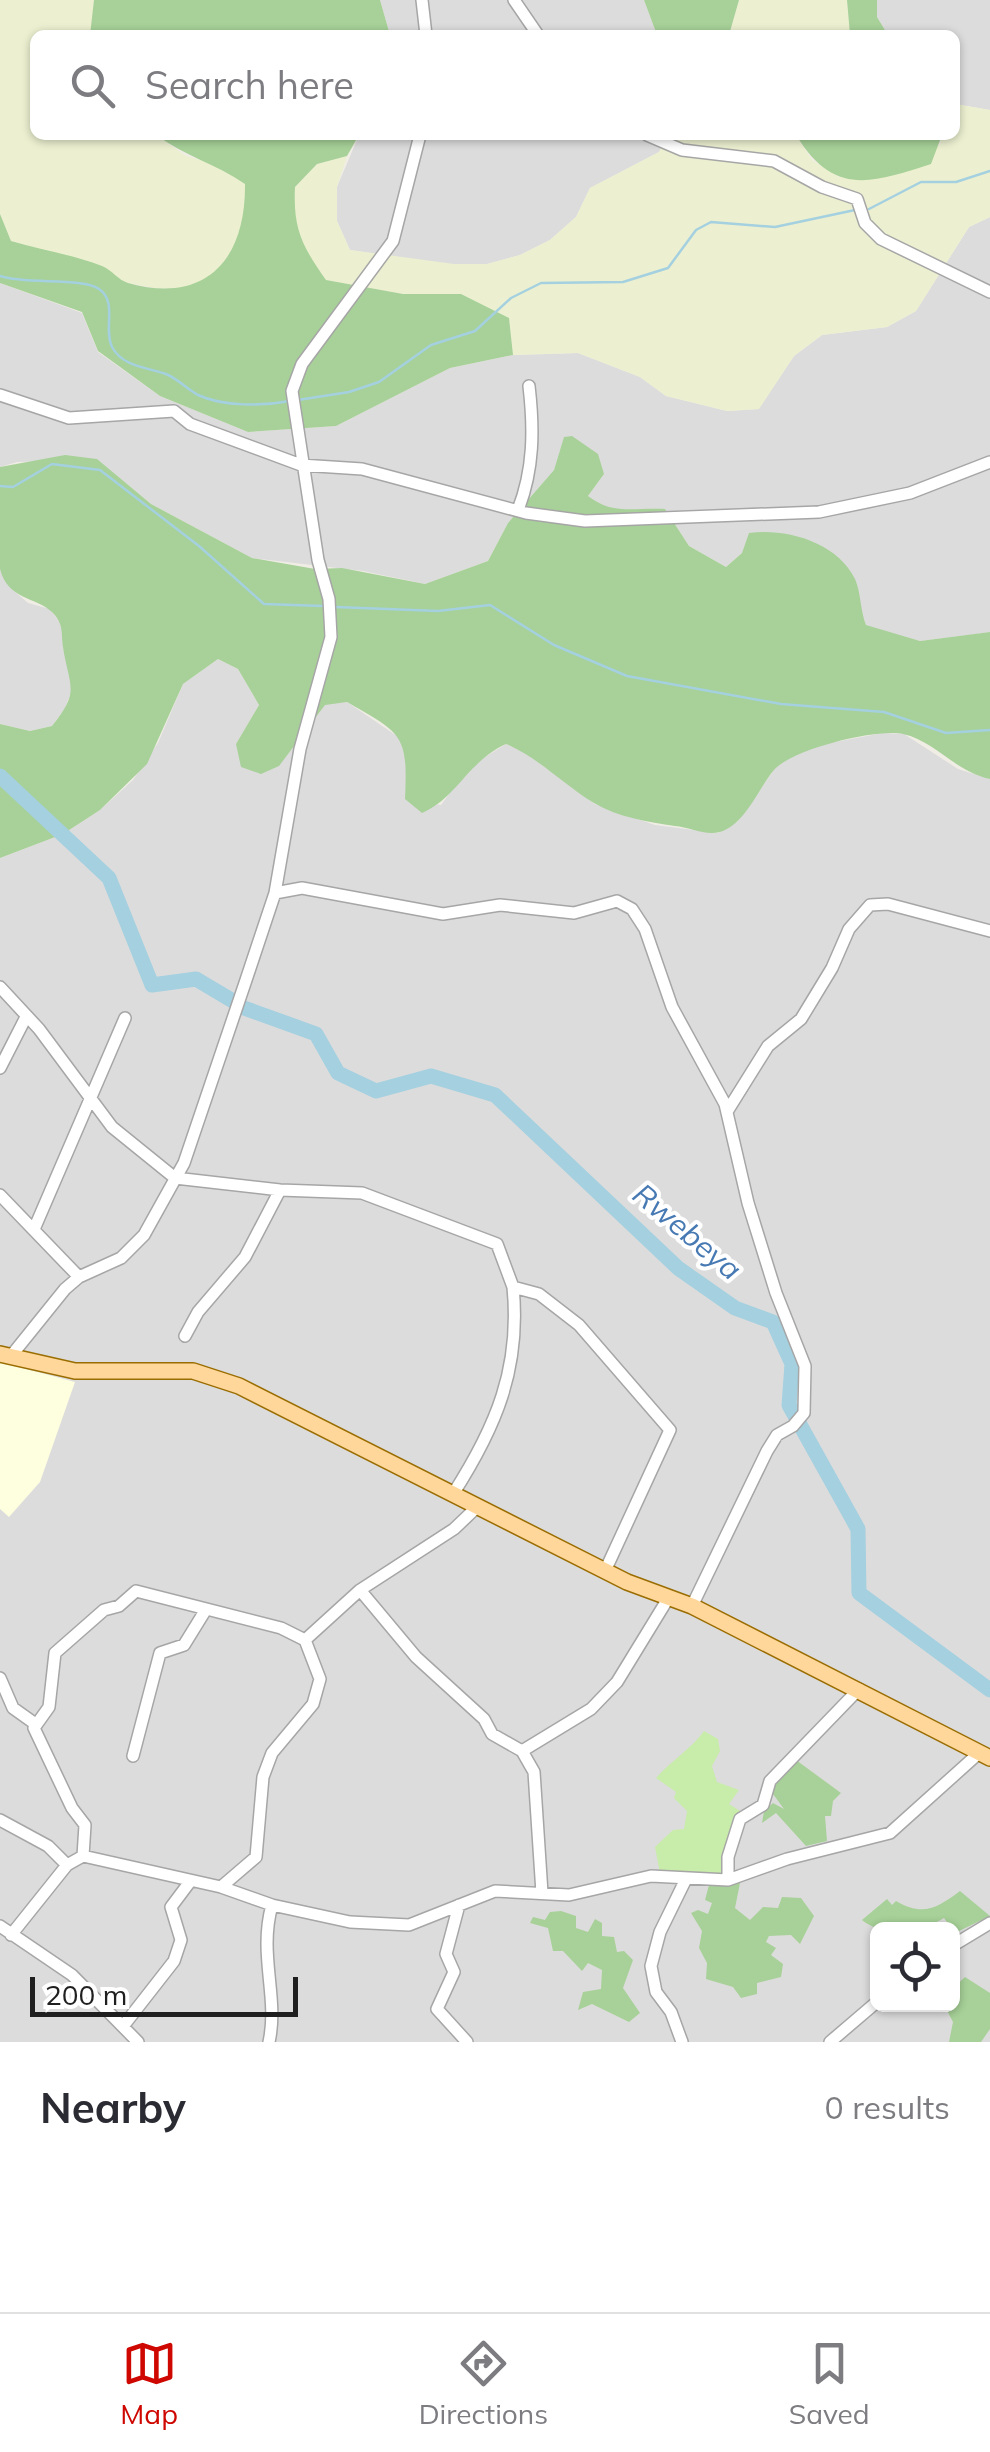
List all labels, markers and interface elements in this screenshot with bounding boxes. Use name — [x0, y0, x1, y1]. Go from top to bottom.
search box — [30, 30, 960, 140]
icon: search — [65, 58, 120, 113]
text: Search here — [145, 61, 354, 109]
water label: Rwebeya — [625, 1175, 750, 1288]
map controls — [870, 1922, 960, 2012]
button: locate — [870, 1922, 960, 2012]
scale bar — [30, 1972, 298, 2016]
text: 200 m — [45, 1977, 127, 2012]
text: Nearby — [40, 2081, 186, 2134]
text: 0 results — [825, 2087, 950, 2127]
tab: Map — [120, 2336, 178, 2431]
tab: Directions — [419, 2336, 548, 2431]
tab: Saved — [789, 2336, 870, 2431]

